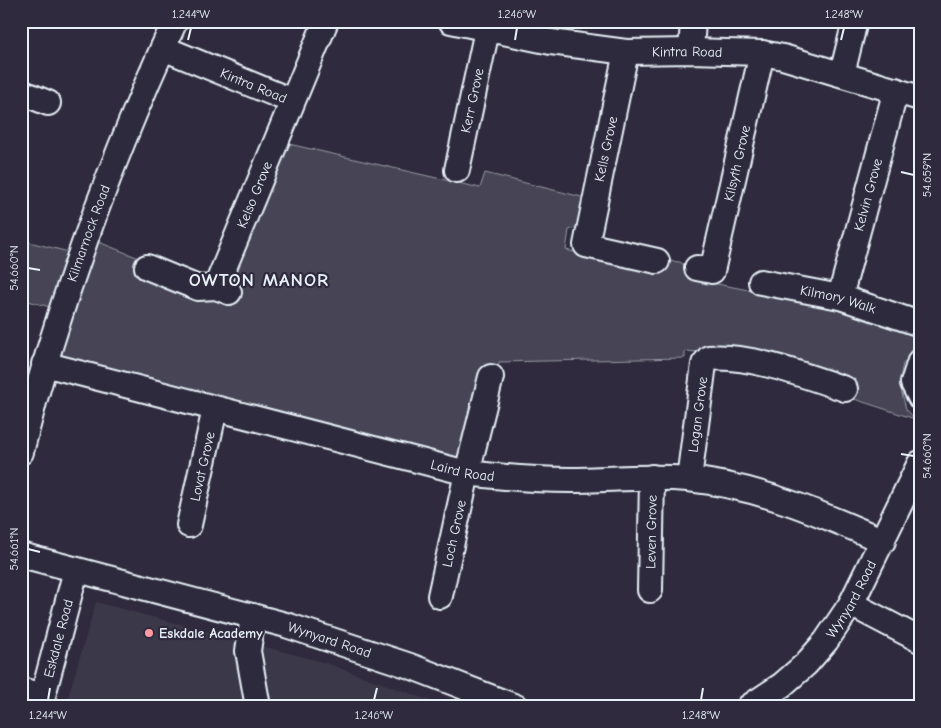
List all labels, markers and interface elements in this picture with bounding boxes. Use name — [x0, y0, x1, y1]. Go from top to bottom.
text: 1.244°W — [172, 7, 210, 21]
text: 1.246°W — [498, 7, 537, 21]
text: 1.248°W — [825, 7, 864, 21]
street label: Kintra Road — [652, 42, 723, 60]
street label: Kintra Road — [218, 64, 289, 106]
street label: Kerr Grove — [457, 67, 487, 135]
street label: Kells Grove — [591, 115, 621, 183]
street label: Kilsyth Grove — [720, 123, 754, 203]
text: 54.659°N — [920, 153, 934, 197]
street label: Kelvin Grove — [850, 156, 886, 233]
street label: Kelso Grove — [233, 159, 276, 231]
street label: Kilmarnock Road — [63, 182, 114, 284]
text: 54.660°N — [7, 245, 21, 291]
district label: OWTON MANOR — [189, 269, 329, 291]
street label: Kilmory Walk — [799, 281, 878, 317]
street label: Logan Grove — [684, 376, 711, 454]
street label: Lovat Grove — [186, 430, 218, 503]
text: 54.660°N — [920, 433, 934, 479]
street label: Laird Road — [429, 455, 495, 484]
street label: Leven Grove — [642, 495, 660, 569]
street label: Loch Grove — [438, 498, 469, 569]
text: 54.661°N — [7, 528, 21, 570]
street label: Wynyard Road — [822, 557, 880, 641]
street label: Eskdale Road — [40, 597, 76, 679]
street label: Wynyard Road — [286, 618, 374, 661]
place label: Eskdale Academy — [159, 625, 263, 642]
marker: Eskdale Academy — [143, 627, 155, 639]
text: 1.244°W — [29, 708, 67, 722]
text: 1.246°W — [355, 708, 394, 722]
text: 1.248°W — [682, 708, 721, 722]

